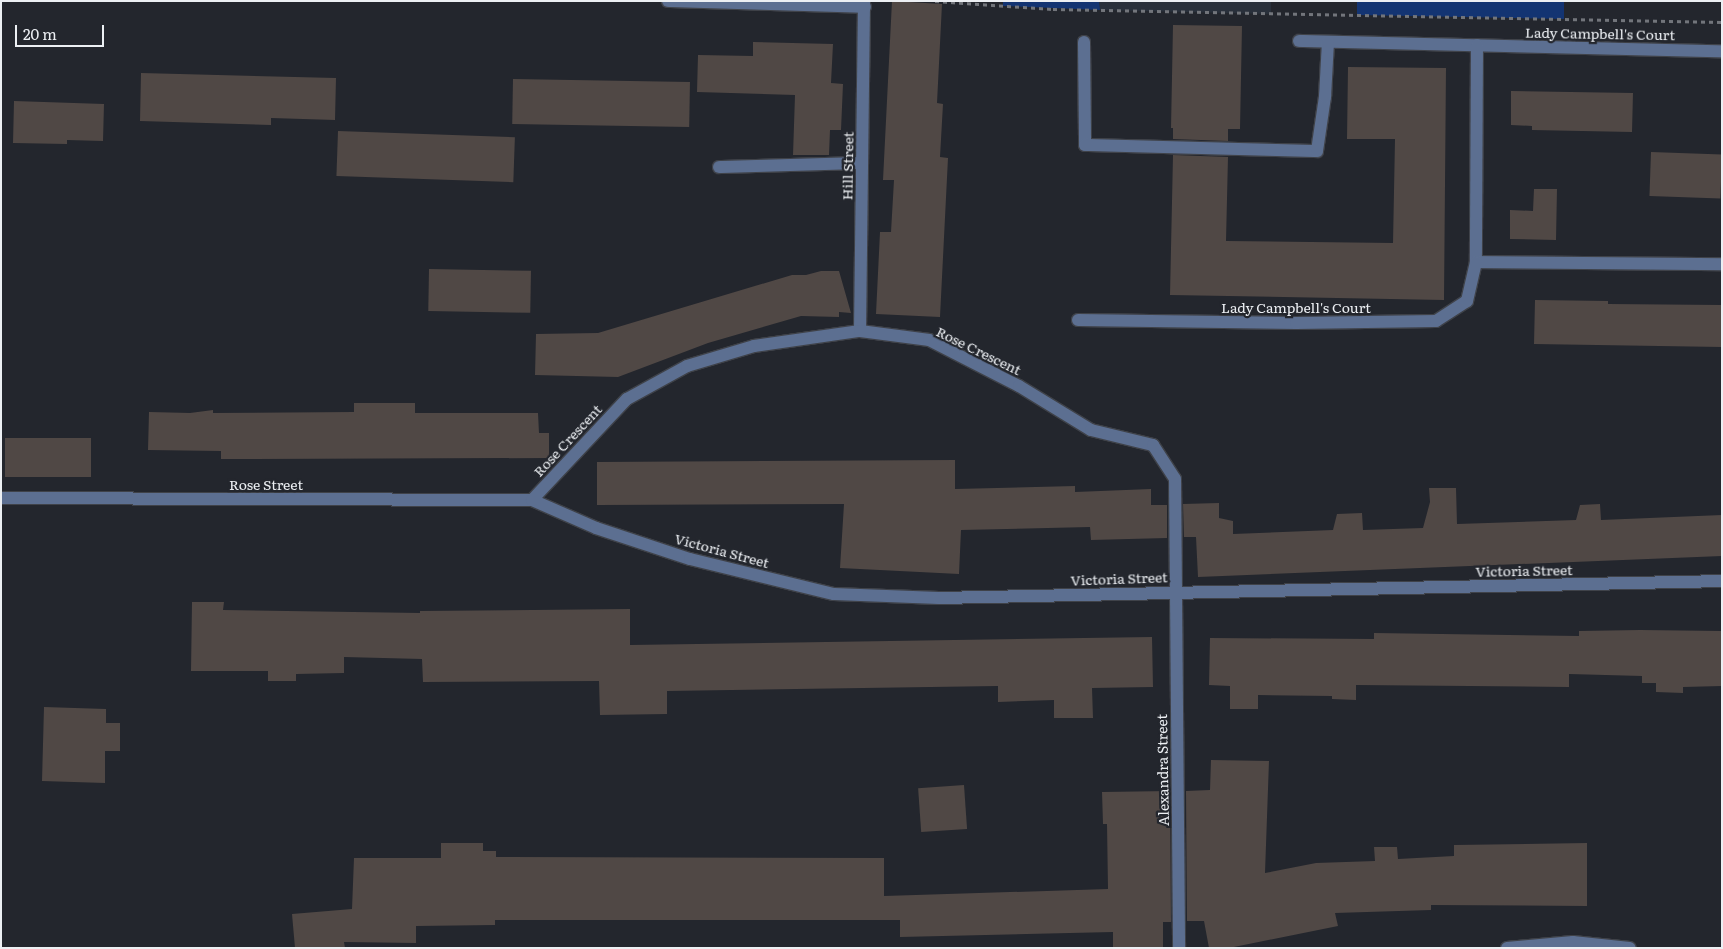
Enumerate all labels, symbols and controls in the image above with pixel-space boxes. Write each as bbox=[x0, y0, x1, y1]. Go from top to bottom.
scale bar bbox=[18, 15, 106, 47]
text: 20 m bbox=[23, 22, 57, 45]
street label: Lady Campbell's Court bbox=[1525, 23, 1675, 43]
street label: Hill Street bbox=[838, 132, 856, 200]
street label: Lady Campbell's Court bbox=[1221, 299, 1371, 315]
street label: Rose Crescent bbox=[934, 322, 1024, 378]
street label: Rose Crescent bbox=[529, 401, 605, 479]
street label: Rose Street bbox=[229, 476, 303, 492]
street label: Victoria Street bbox=[673, 529, 771, 571]
street label: Victoria Street bbox=[1475, 561, 1573, 579]
street label: Victoria Street bbox=[1070, 568, 1168, 588]
street label: Alexandra Street bbox=[1153, 714, 1171, 826]

